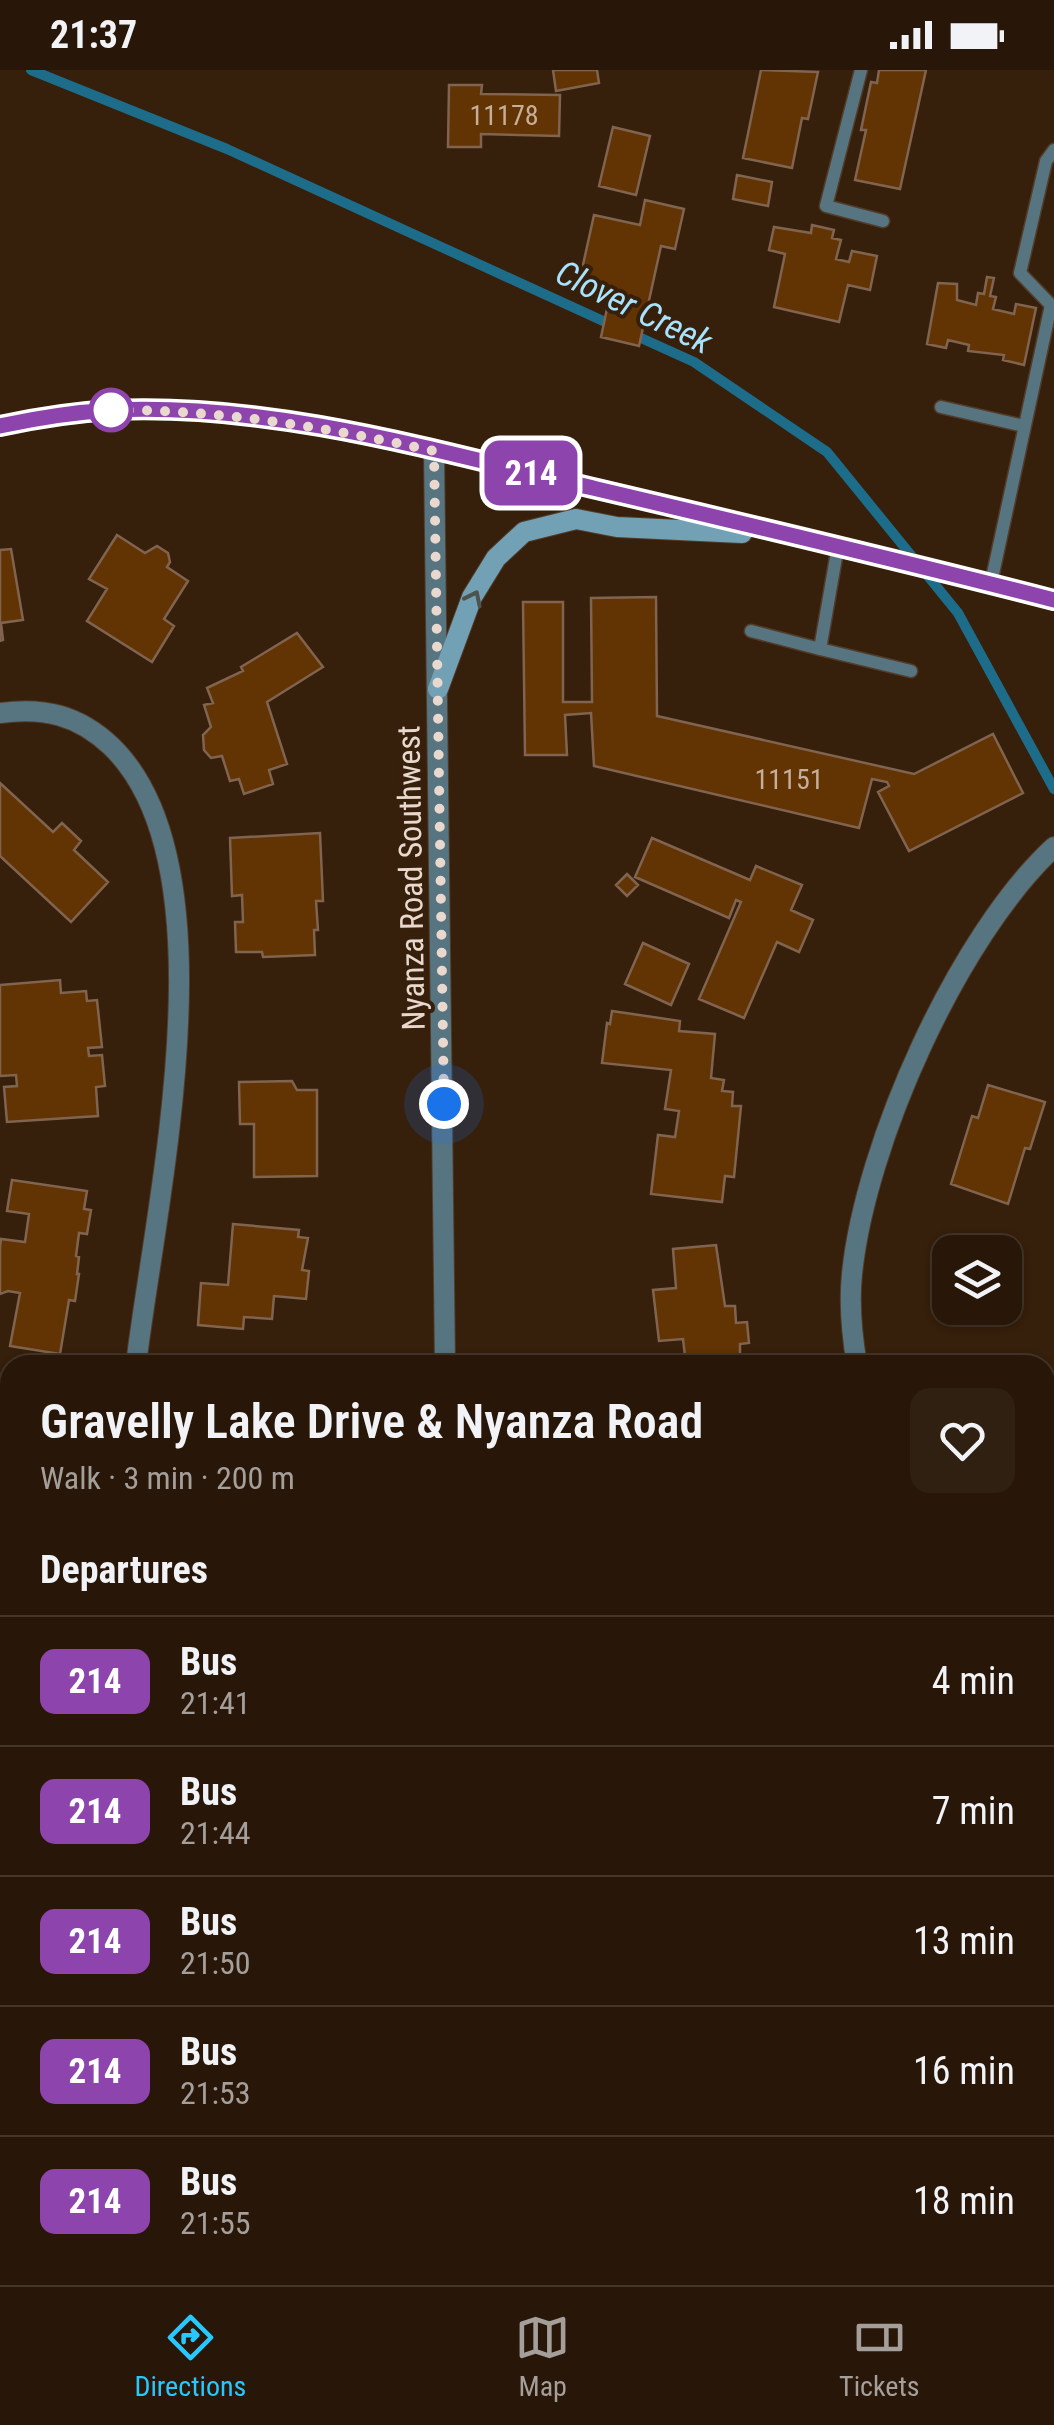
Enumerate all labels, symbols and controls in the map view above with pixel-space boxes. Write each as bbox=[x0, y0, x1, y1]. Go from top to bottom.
text: 21:37 bbox=[50, 13, 137, 57]
house number: 11178 bbox=[469, 99, 539, 132]
water label: Clover Creek bbox=[549, 252, 719, 363]
unlabelled marker bbox=[90, 389, 132, 431]
line badge: 214 bbox=[474, 440, 588, 506]
text: 214 bbox=[504, 453, 558, 494]
one-way arrow bbox=[461, 590, 481, 608]
street label: Nyanza Road Southwest bbox=[389, 725, 433, 1031]
house number: 11151 bbox=[754, 763, 824, 796]
your location bbox=[419, 1079, 469, 1129]
map controls bbox=[932, 1235, 1022, 1325]
button: layers bbox=[932, 1235, 1022, 1325]
button: heart bbox=[910, 1388, 1015, 1493]
text: Gravelly Lake Drive & Nyanza Road bbox=[40, 1393, 703, 1450]
text: Walk · 3 min · 200 m bbox=[40, 1459, 295, 1497]
text: Departures bbox=[40, 1548, 208, 1592]
text: Bus bbox=[180, 1640, 237, 1684]
text: 4 min bbox=[932, 1659, 1015, 1703]
text: 214 bbox=[68, 1661, 122, 1702]
text: 21:41 bbox=[180, 1684, 251, 1722]
text: Bus bbox=[180, 1770, 237, 1814]
text: 7 min bbox=[932, 1789, 1015, 1833]
text: 214 bbox=[68, 1791, 122, 1832]
text: 21:44 bbox=[180, 1814, 251, 1852]
text: Bus bbox=[180, 1900, 237, 1944]
text: 13 min bbox=[913, 1919, 1015, 1963]
text: 214 bbox=[68, 1921, 122, 1962]
text: 21:50 bbox=[180, 1944, 251, 1982]
text: Bus bbox=[180, 2030, 237, 2074]
text: 16 min bbox=[913, 2049, 1015, 2093]
text: 214 bbox=[68, 2051, 122, 2092]
text: 21:53 bbox=[180, 2074, 251, 2112]
text: Bus bbox=[180, 2160, 237, 2204]
text: 18 min bbox=[913, 2179, 1015, 2223]
text: 214 bbox=[68, 2181, 122, 2222]
text: 21:55 bbox=[180, 2204, 251, 2242]
tab: Directions bbox=[134, 2310, 246, 2403]
tab: Map bbox=[515, 2310, 570, 2403]
tab: Tickets bbox=[839, 2310, 920, 2403]

